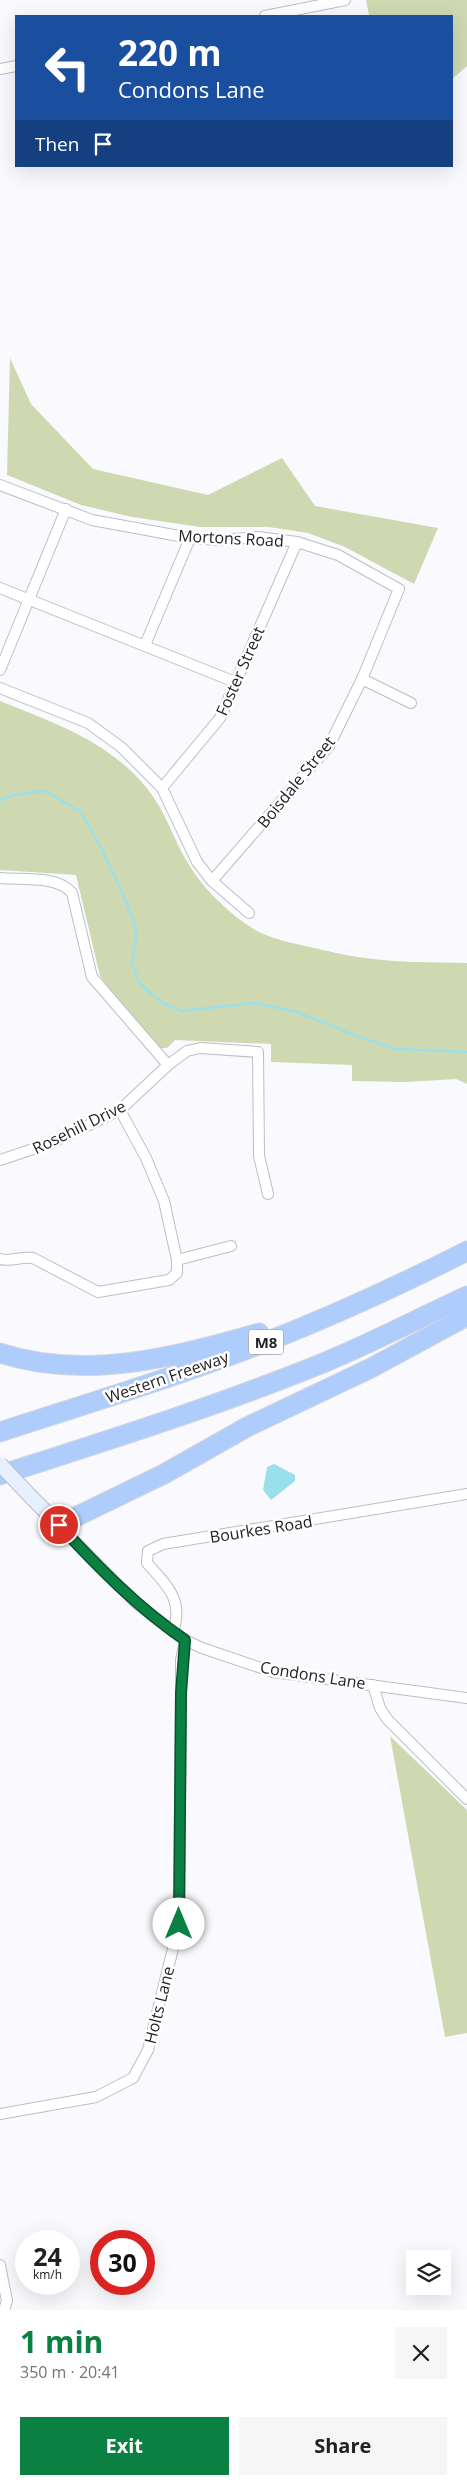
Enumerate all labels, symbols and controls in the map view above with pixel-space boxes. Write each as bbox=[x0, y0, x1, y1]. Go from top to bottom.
text: 220 m bbox=[118, 29, 222, 76]
icon: left bbox=[35, 35, 100, 100]
text: Condons Lane bbox=[118, 74, 265, 104]
icon: arrive bbox=[89, 130, 117, 158]
text: Then bbox=[35, 131, 79, 157]
street label: Mortons Road bbox=[178, 524, 284, 552]
street label: Foster Street bbox=[211, 623, 270, 719]
street label: Boisdale Street bbox=[252, 731, 340, 833]
street label: Rosehill Drive bbox=[29, 1095, 129, 1159]
road number: M8 bbox=[248, 1330, 284, 1354]
street label: Western Freeway bbox=[103, 1345, 232, 1408]
pin bbox=[38, 1504, 80, 1546]
street label: Bourkes Road bbox=[208, 1510, 314, 1548]
icon: arrive bbox=[45, 1511, 73, 1539]
street label: Condons Lane bbox=[259, 1656, 367, 1694]
position arrow bbox=[152, 1897, 204, 1949]
street label: Holts Lane bbox=[139, 1964, 179, 2046]
speed limit sign: 30 bbox=[90, 2230, 155, 2295]
text: 24 bbox=[33, 2239, 62, 2273]
map controls bbox=[406, 2250, 451, 2295]
button: layers bbox=[406, 2250, 451, 2295]
text: km/h bbox=[33, 2266, 62, 2283]
text: 1 min bbox=[20, 2321, 103, 2362]
button: close bbox=[395, 2327, 447, 2379]
text: 350 m · 20:41 bbox=[20, 2361, 120, 2383]
button: Exit bbox=[20, 2417, 229, 2475]
button: Share bbox=[239, 2417, 447, 2475]

